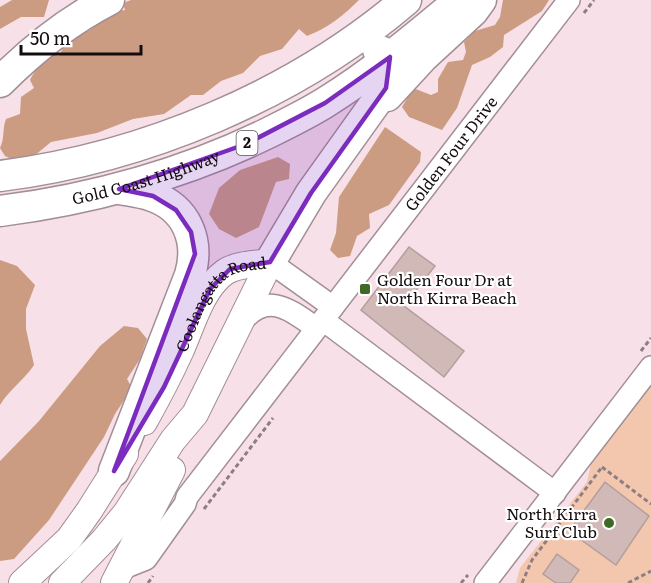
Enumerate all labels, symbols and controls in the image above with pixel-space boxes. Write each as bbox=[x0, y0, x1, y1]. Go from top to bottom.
scale bar bbox=[21, 18, 141, 56]
text: 50 m bbox=[30, 24, 71, 51]
street label: Golden Four Drive bbox=[398, 90, 502, 215]
road number: 2 bbox=[236, 131, 258, 155]
street label: Gold Coast Highway bbox=[70, 143, 224, 210]
street label: Coolangatta Road bbox=[168, 250, 268, 355]
place label: Golden Four Dr at North Kirra Beach bbox=[377, 267, 517, 309]
marker: Golden Four Dr at North Kirra Beach bbox=[358, 282, 372, 296]
place label: North Kirra Surf Club bbox=[506, 501, 597, 543]
marker: North Kirra Surf Club bbox=[602, 516, 616, 530]

